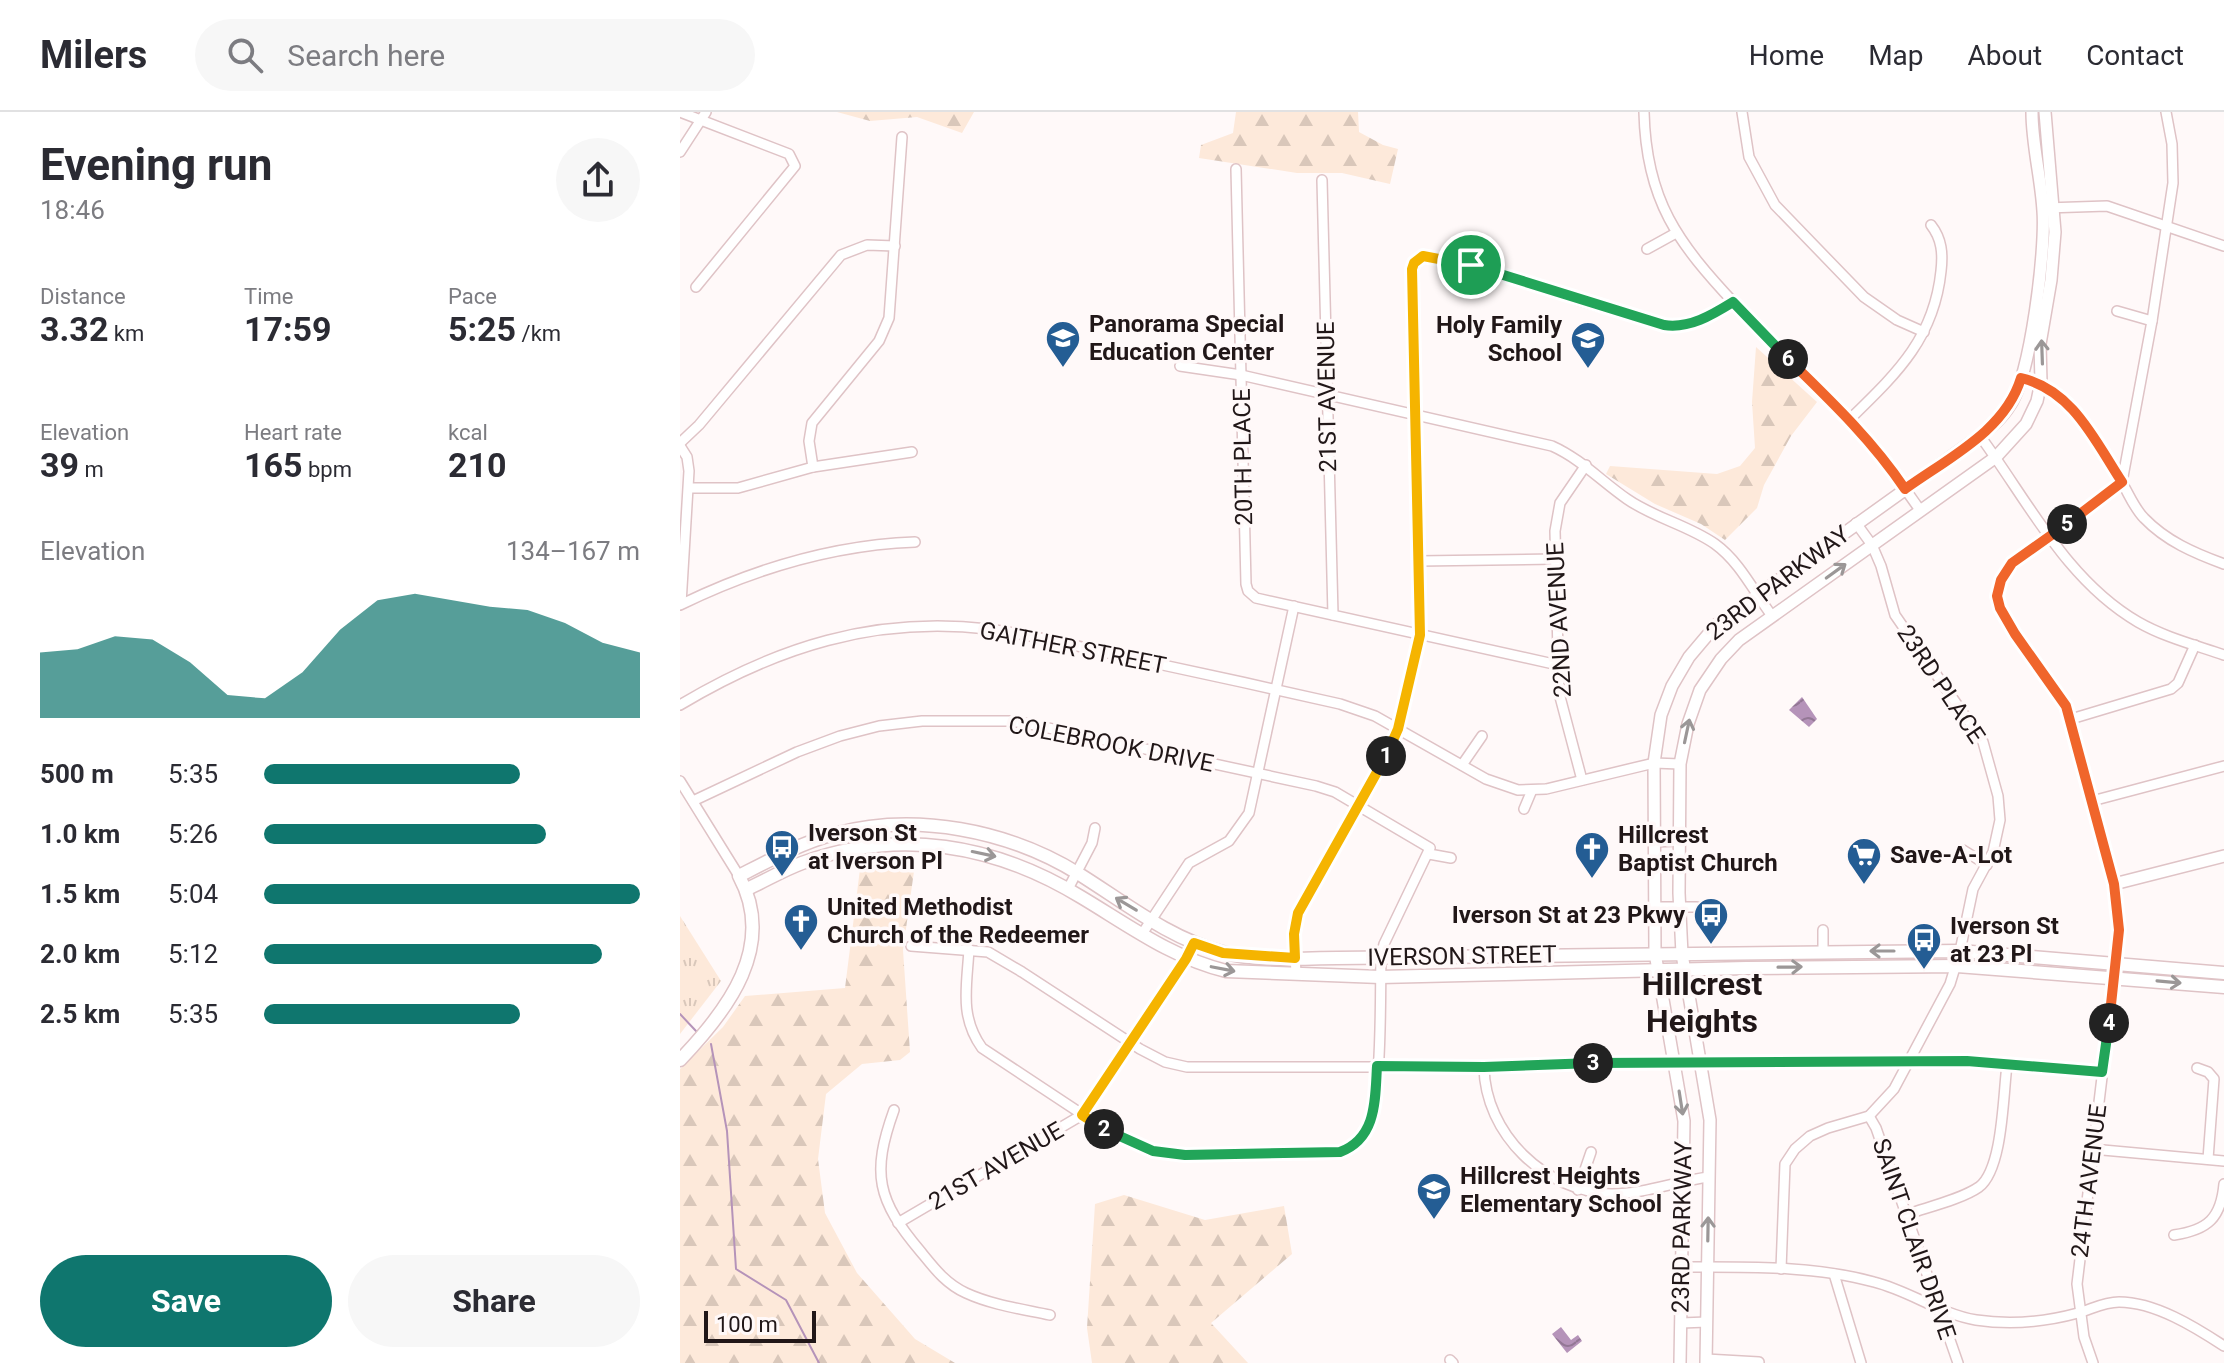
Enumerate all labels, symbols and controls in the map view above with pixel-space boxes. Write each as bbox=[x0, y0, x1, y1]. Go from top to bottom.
search box bbox=[195, 19, 755, 91]
text: Milers bbox=[40, 33, 147, 77]
icon: search bbox=[223, 33, 267, 77]
text: Search here bbox=[287, 38, 445, 73]
text: Home bbox=[1749, 39, 1824, 72]
text: Map bbox=[1868, 39, 1924, 72]
text: About bbox=[1968, 39, 2042, 72]
text: Contact bbox=[2086, 39, 2184, 72]
button: share bbox=[556, 138, 640, 222]
text: Evening run bbox=[40, 139, 272, 191]
text: 18:46 bbox=[40, 195, 105, 225]
pin bbox=[1437, 231, 1505, 299]
icon: arrive bbox=[1449, 243, 1493, 287]
text: Distance bbox=[40, 284, 126, 309]
text: Time bbox=[244, 284, 293, 309]
text: Pace bbox=[448, 284, 497, 309]
text: 3.32 bbox=[40, 309, 108, 349]
text: 17:59 bbox=[244, 309, 332, 349]
text: 5:25 bbox=[448, 309, 516, 349]
place label: Panorama Special Education Center bbox=[1089, 310, 1284, 366]
place label: Holy Family School bbox=[1436, 311, 1563, 367]
school or university icon: Panorama Special Education Center bbox=[1044, 319, 1082, 369]
school or university icon: Holy Family School bbox=[1569, 320, 1607, 370]
text: km bbox=[108, 321, 144, 346]
text: /km bbox=[516, 321, 561, 346]
street label: 21ST AVENUE bbox=[1312, 321, 1342, 473]
pin: 6 bbox=[1768, 339, 1808, 379]
one-way arrow bbox=[2034, 339, 2049, 366]
text: 6 bbox=[1782, 346, 1794, 371]
street label: 20TH PLACE bbox=[1228, 388, 1258, 526]
text: Elevation bbox=[40, 420, 129, 445]
text: Heart rate bbox=[244, 420, 342, 445]
text: kcal bbox=[448, 420, 488, 445]
text: 39 bbox=[40, 445, 79, 485]
text: 165 bbox=[244, 445, 303, 485]
text: 210 bbox=[448, 445, 507, 485]
text: m bbox=[79, 457, 104, 482]
text: bpm bbox=[303, 457, 352, 482]
pin: 5 bbox=[2047, 504, 2087, 544]
text: 5 bbox=[2061, 511, 2073, 536]
street label: 23RD PARKWAY bbox=[1701, 520, 1856, 646]
text: Elevation bbox=[40, 536, 145, 566]
text: 134–167 m bbox=[506, 536, 640, 566]
street label: 22ND AVENUE bbox=[1541, 542, 1577, 698]
one-way arrow bbox=[1824, 563, 1846, 579]
street label: GAITHER STREET bbox=[977, 616, 1169, 680]
street label: 23RD PLACE bbox=[1891, 620, 1991, 748]
street label: COLEBROOK DRIVE bbox=[1006, 710, 1216, 778]
one-way arrow bbox=[1680, 719, 1695, 745]
pin: 1 bbox=[1366, 736, 1406, 776]
text: 1 bbox=[1380, 743, 1392, 768]
text: 500 m bbox=[40, 759, 114, 789]
text: 5:35 bbox=[168, 759, 218, 789]
text: 1.0 km bbox=[40, 819, 120, 849]
text: 5:26 bbox=[168, 819, 218, 849]
place label: Iverson St at Iverson Pl bbox=[808, 819, 943, 875]
place label: Hillcrest Baptist Church bbox=[1618, 821, 1778, 877]
bus stop icon: Iverson St at Iverson Pl bbox=[763, 828, 801, 878]
church icon: Hillcrest Baptist Church bbox=[1573, 830, 1611, 880]
supermarket icon: Save-A-Lot bbox=[1845, 836, 1883, 886]
place label: Save-A-Lot bbox=[1890, 841, 2012, 869]
one-way arrow bbox=[971, 847, 996, 862]
text: 1.5 km bbox=[40, 879, 120, 909]
text: 5:04 bbox=[168, 879, 218, 909]
place label: United Methodist Church of the Redeemer bbox=[827, 893, 1089, 949]
one-way arrow bbox=[1115, 896, 1138, 912]
bus stop icon: Iverson St at 23 Pkwy bbox=[1692, 896, 1730, 946]
place label: Iverson St at 23 Pkwy bbox=[1452, 901, 1686, 929]
church icon: United Methodist Church of the Redeemer bbox=[782, 902, 820, 952]
place label: Iverson St at 23 Pl bbox=[1950, 912, 2059, 968]
bus stop icon: Iverson St at 23 Pl bbox=[1905, 921, 1943, 971]
text: 2.0 km bbox=[40, 939, 120, 969]
text: 5:12 bbox=[168, 939, 218, 969]
street label: IVERSON STREET bbox=[1367, 940, 1557, 972]
one-way arrow bbox=[1869, 943, 1896, 959]
one-way arrow bbox=[1776, 959, 1803, 975]
one-way arrow bbox=[1210, 963, 1236, 978]
district label: Hillcrest Heights bbox=[1642, 965, 1762, 1040]
one-way arrow bbox=[2155, 975, 2182, 990]
text: 2.5 km bbox=[40, 999, 120, 1029]
text: 5:35 bbox=[168, 999, 218, 1029]
pin: 4 bbox=[2089, 1003, 2129, 1043]
text: 4 bbox=[2103, 1010, 2115, 1035]
pin: 3 bbox=[1573, 1043, 1613, 1083]
text: 3 bbox=[1587, 1050, 1599, 1075]
one-way arrow bbox=[1674, 1090, 1689, 1115]
street label: 24TH AVENUE bbox=[2066, 1103, 2112, 1259]
pin: 2 bbox=[1084, 1109, 1124, 1149]
street label: 21ST AVENUE bbox=[924, 1116, 1068, 1216]
text: 2 bbox=[1098, 1116, 1110, 1141]
street label: SAINT CLAIR DRIVE bbox=[1866, 1135, 1962, 1343]
street label: 23RD PARKWAY bbox=[1666, 1140, 1698, 1313]
place label: Hillcrest Heights Elementary School bbox=[1460, 1162, 1662, 1218]
school or university icon: Hillcrest Heights Elementary School bbox=[1415, 1171, 1453, 1221]
one-way arrow bbox=[1701, 1216, 1716, 1243]
button: Save bbox=[40, 1255, 332, 1347]
button: Share bbox=[348, 1255, 640, 1347]
scale bar bbox=[704, 1307, 816, 1343]
text: 100 m bbox=[716, 1312, 778, 1337]

